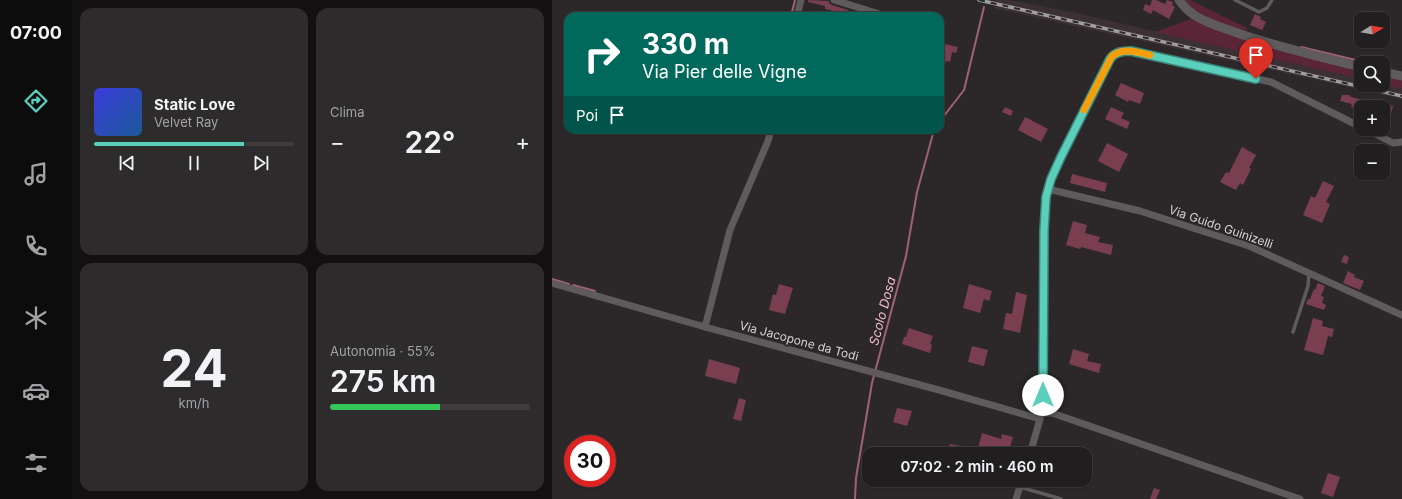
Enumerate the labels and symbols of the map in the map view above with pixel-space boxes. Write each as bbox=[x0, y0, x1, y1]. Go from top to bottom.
north arrow bbox=[1354, 12, 1390, 48]
pin bbox=[1239, 38, 1273, 79]
street label: Via Guido Guinizelli bbox=[1167, 202, 1275, 251]
water label: Scolo Dosa bbox=[865, 275, 899, 347]
street label: Via Jacopone da Todi bbox=[738, 317, 860, 364]
position arrow bbox=[1022, 374, 1064, 416]
speed limit sign: 30 bbox=[564, 435, 616, 487]

